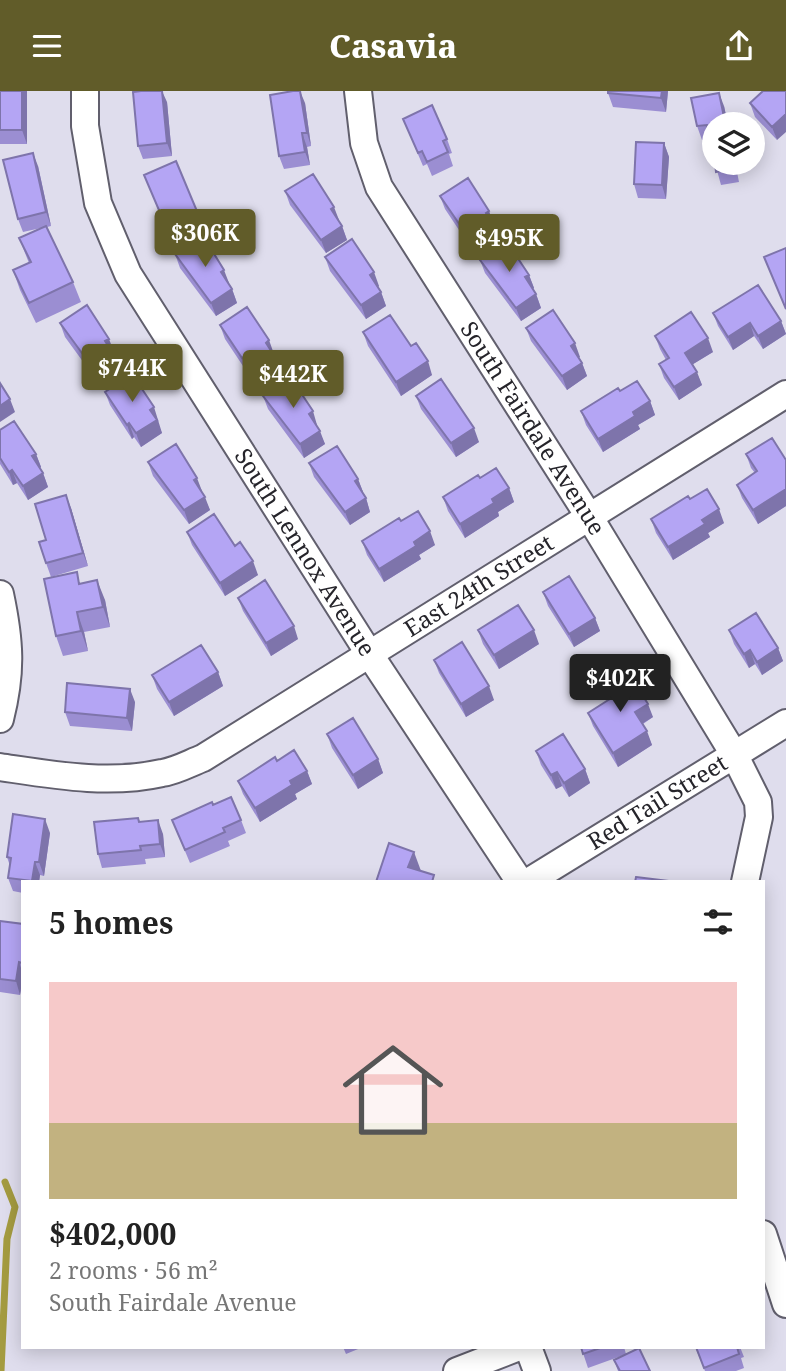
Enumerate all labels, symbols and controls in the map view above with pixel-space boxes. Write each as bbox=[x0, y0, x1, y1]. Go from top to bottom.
text: Casavia bbox=[329, 24, 457, 67]
icon: menu bbox=[28, 27, 66, 65]
icon: share bbox=[720, 27, 758, 65]
map controls bbox=[702, 112, 765, 175]
button: layers bbox=[702, 112, 765, 175]
pin: $306K bbox=[156, 209, 254, 269]
pin: $495K bbox=[460, 215, 558, 274]
text: $306K bbox=[171, 216, 239, 248]
text: $495K bbox=[475, 221, 543, 253]
street label: South Fairdale Avenue bbox=[454, 315, 614, 541]
pin: $744K bbox=[83, 345, 181, 404]
text: $744K bbox=[98, 351, 166, 383]
pin: $442K bbox=[244, 351, 342, 410]
text: $442K bbox=[259, 357, 327, 389]
street label: South Lennox Avenue bbox=[228, 442, 384, 662]
street label: East 24th Street bbox=[398, 526, 559, 644]
pin: $402K bbox=[571, 655, 669, 714]
text: $402K bbox=[586, 661, 654, 693]
street label: Red Tail Street bbox=[581, 746, 733, 857]
text: 5 homes bbox=[49, 902, 173, 943]
icon: filters bbox=[699, 903, 737, 941]
icon: home bbox=[330, 1027, 456, 1153]
text: $402,000 bbox=[49, 1213, 176, 1254]
text: 2 rooms · 56 m² bbox=[49, 1254, 218, 1286]
text: South Fairdale Avenue bbox=[49, 1286, 297, 1318]

